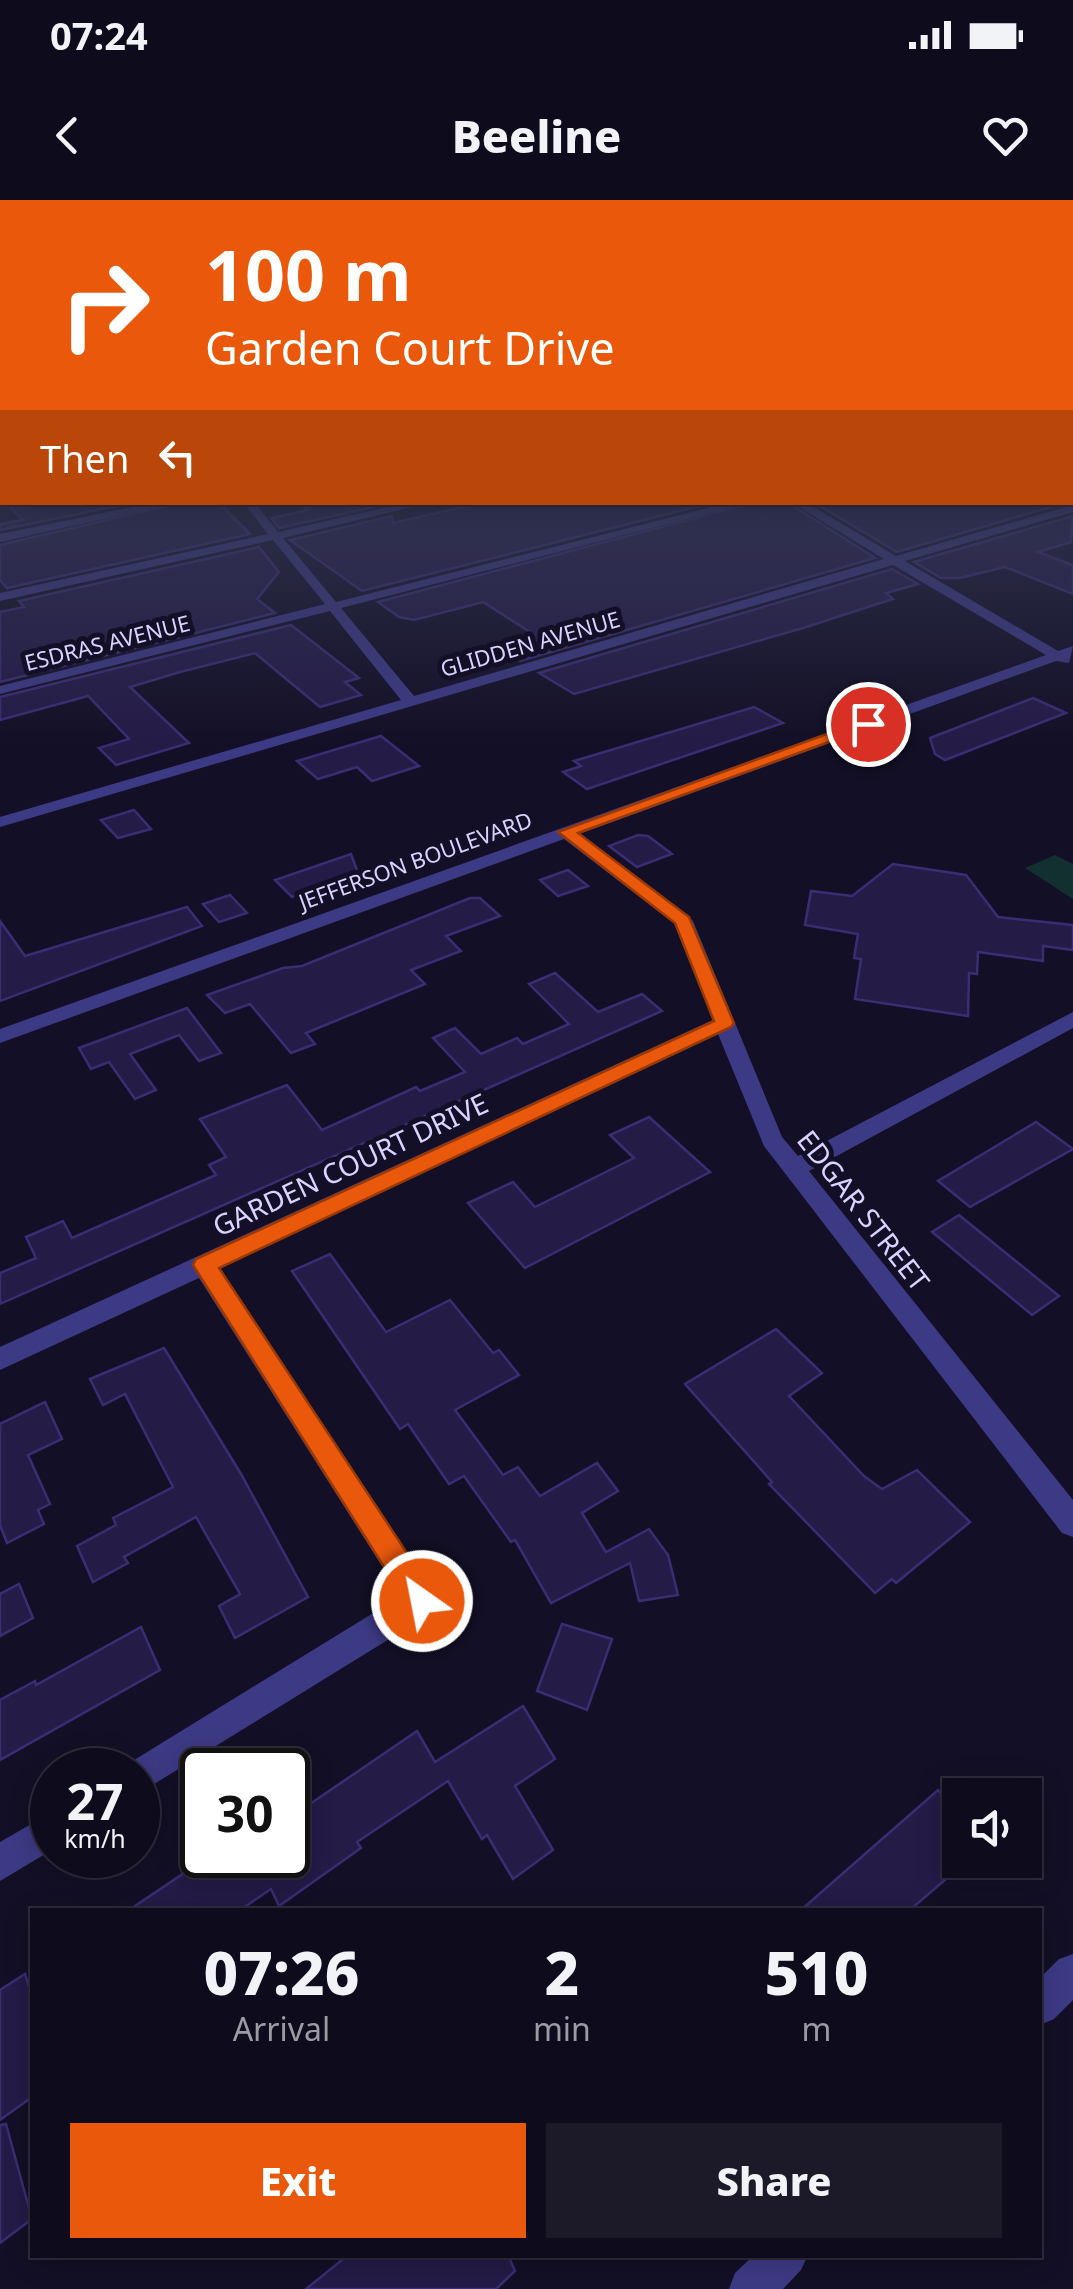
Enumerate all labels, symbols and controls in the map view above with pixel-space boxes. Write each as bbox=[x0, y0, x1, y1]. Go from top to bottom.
text: 07:24 bbox=[50, 9, 148, 61]
text: Beeline bbox=[452, 105, 621, 166]
icon: back bbox=[40, 108, 95, 163]
icon: heart bbox=[978, 108, 1033, 163]
text: 100 m bbox=[205, 226, 412, 322]
icon: right bbox=[40, 240, 170, 370]
text: Garden Court Drive bbox=[205, 317, 615, 378]
icon: left bbox=[150, 430, 205, 485]
text: Then bbox=[40, 432, 130, 484]
street label: GLIDDEN AVENUE bbox=[437, 603, 623, 683]
street label: ESDRAS AVENUE bbox=[21, 607, 193, 677]
pin bbox=[826, 682, 911, 767]
icon: arrive bbox=[841, 697, 896, 752]
street label: JEFFERSON BOULEVARD bbox=[292, 804, 536, 917]
street label: GARDEN COURT DRIVE bbox=[206, 1083, 494, 1245]
street label: EDGAR STREET bbox=[789, 1122, 939, 1298]
position arrow bbox=[370, 1549, 474, 1653]
speed limit sign: 30 bbox=[180, 1748, 310, 1878]
text: 27 bbox=[66, 1767, 124, 1835]
map controls bbox=[942, 1778, 1042, 1878]
button: sound bbox=[942, 1778, 1042, 1878]
text: km/h bbox=[64, 1821, 126, 1855]
text: 07:26 bbox=[204, 1931, 359, 2013]
text: 2 bbox=[545, 1931, 579, 2013]
text: 510 bbox=[764, 1931, 868, 2013]
text: Arrival bbox=[233, 2007, 330, 2050]
text: min bbox=[533, 2007, 591, 2050]
text: m bbox=[801, 2007, 831, 2050]
button: Exit bbox=[70, 2123, 526, 2238]
button: Share bbox=[546, 2123, 1002, 2238]

